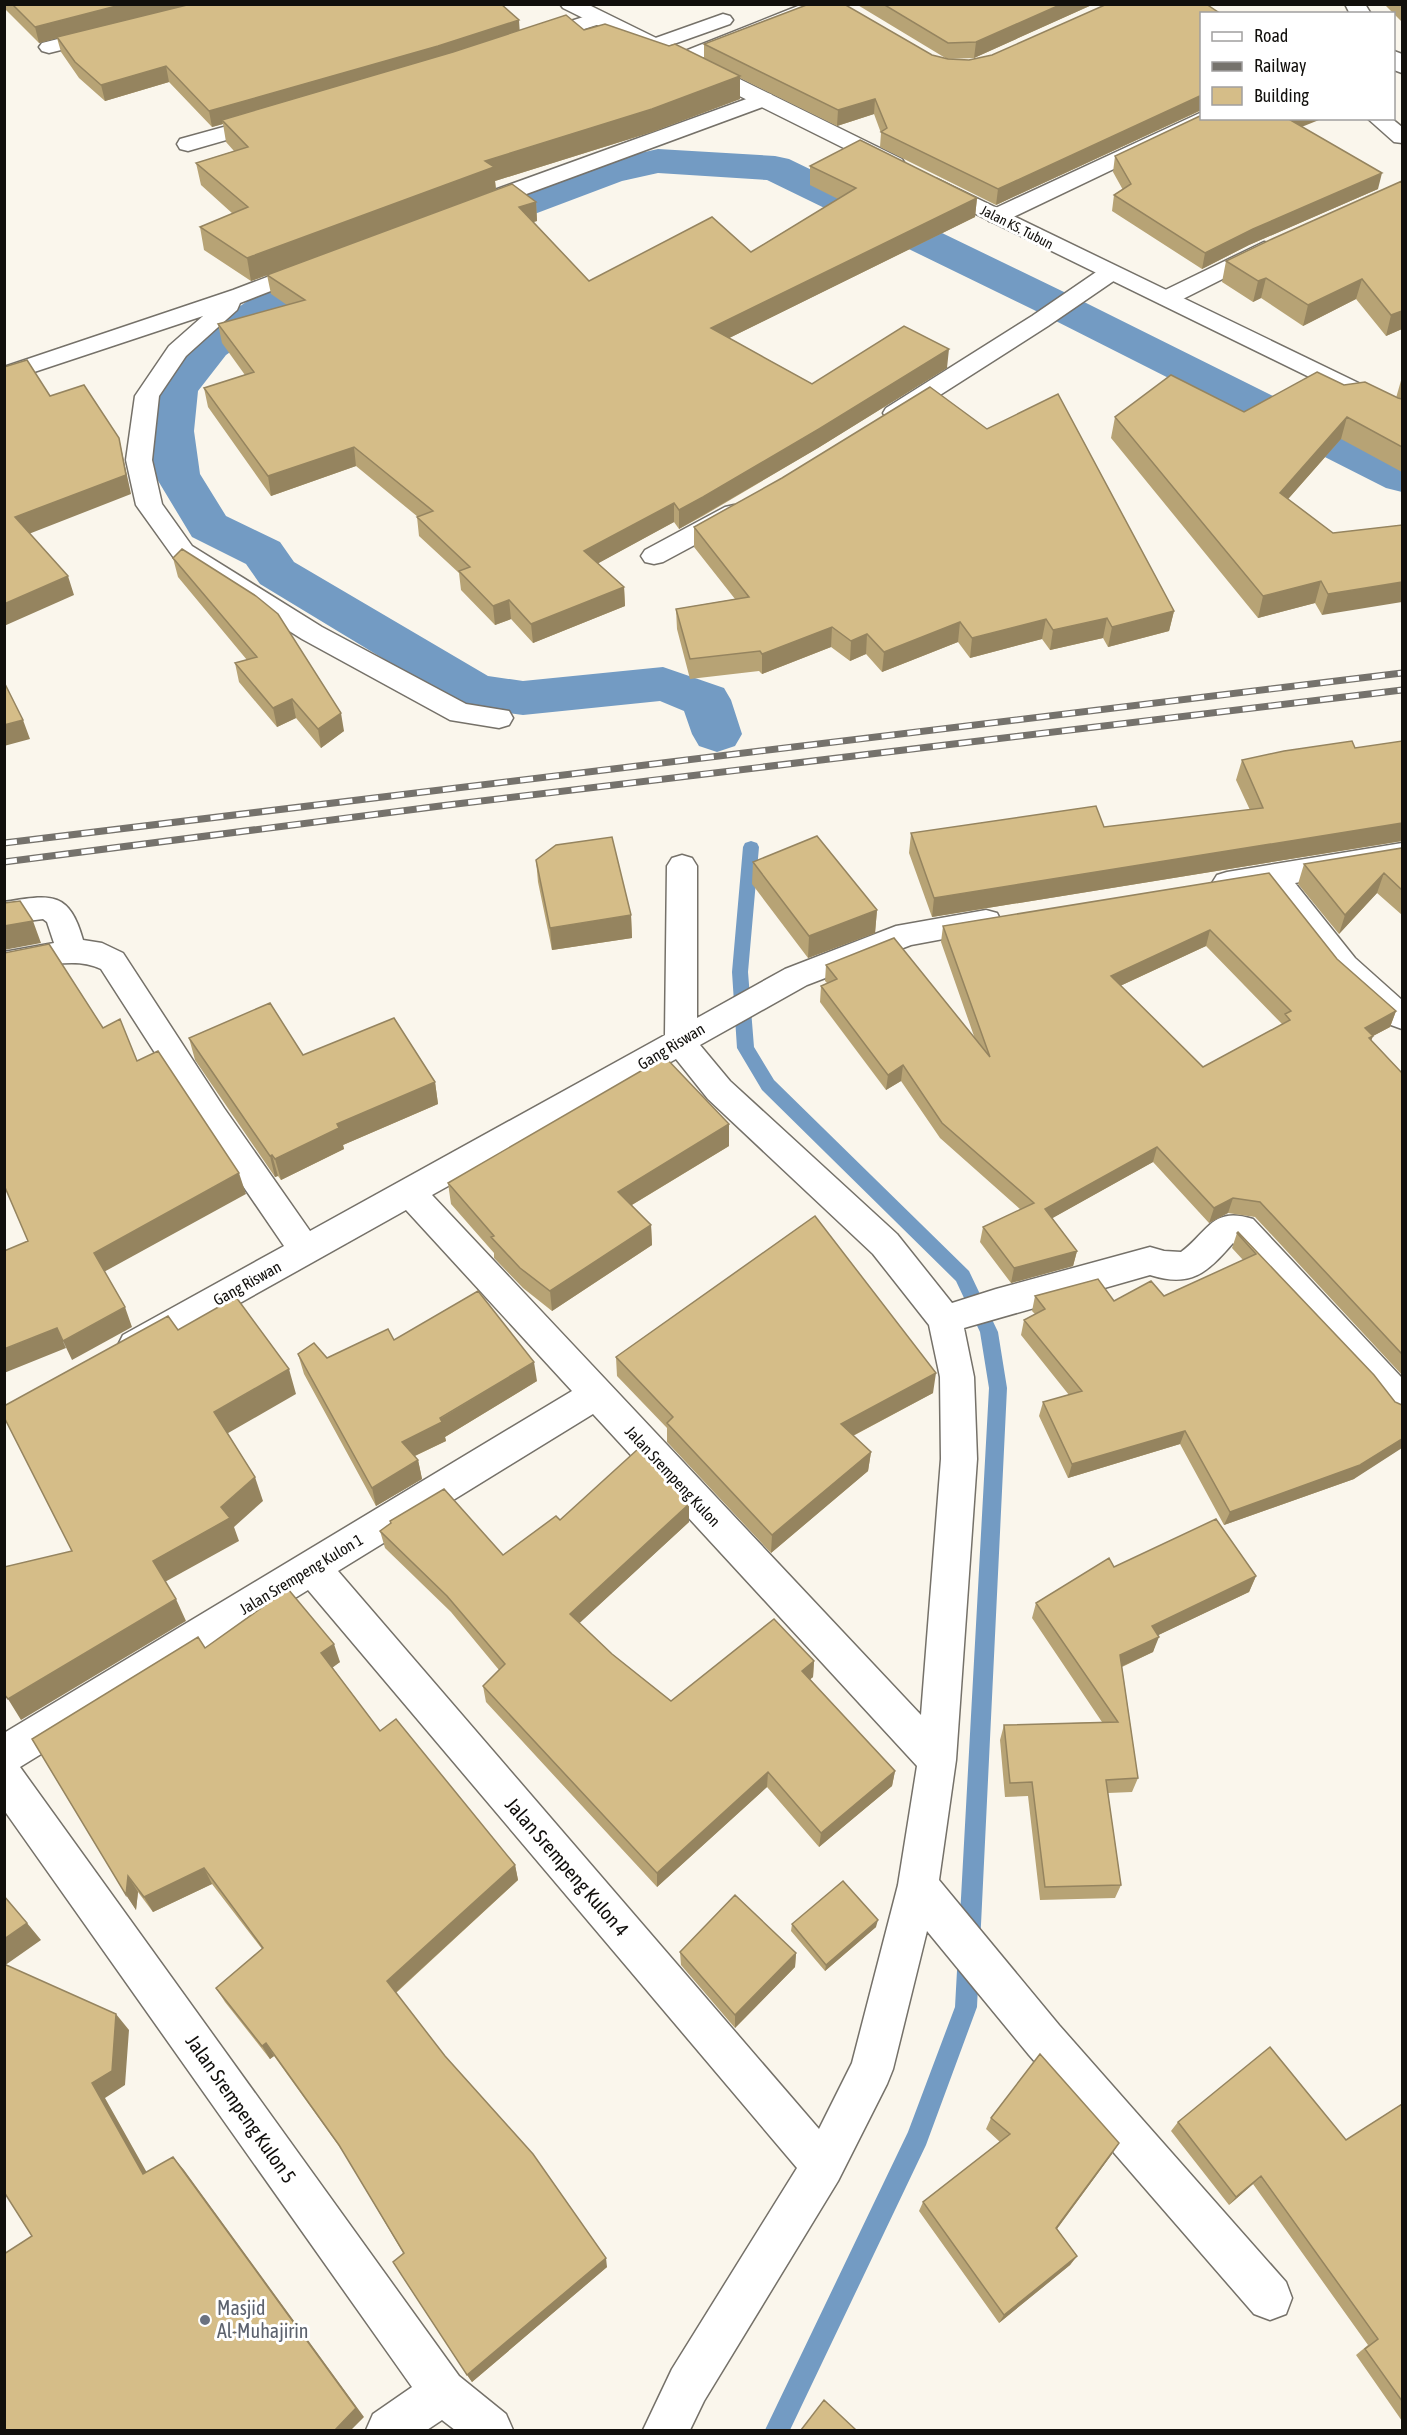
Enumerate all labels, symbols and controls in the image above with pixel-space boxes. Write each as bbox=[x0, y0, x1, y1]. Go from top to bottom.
legend bbox=[1200, 12, 1395, 120]
text: Road bbox=[1254, 25, 1288, 46]
text: Railway bbox=[1254, 55, 1306, 76]
text: Building bbox=[1254, 85, 1309, 106]
street label: Jalan KS. Tubun bbox=[978, 202, 1056, 252]
street label: Gang Riswan bbox=[634, 1019, 708, 1074]
street label: Gang Riswan bbox=[210, 1257, 285, 1310]
street label: Jalan Srempeng Kulon bbox=[621, 1422, 724, 1531]
street label: Jalan Srempeng Kulon 1 bbox=[236, 1530, 366, 1619]
street label: Jalan Srempeng Kulon 4 bbox=[501, 1793, 634, 1941]
street label: Jalan Srempeng Kulon 5 bbox=[182, 2030, 301, 2187]
place label: Masjid Al-Muhajirin bbox=[217, 2296, 309, 2342]
marker: Masjid Al-Muhajirin bbox=[198, 2313, 212, 2327]

